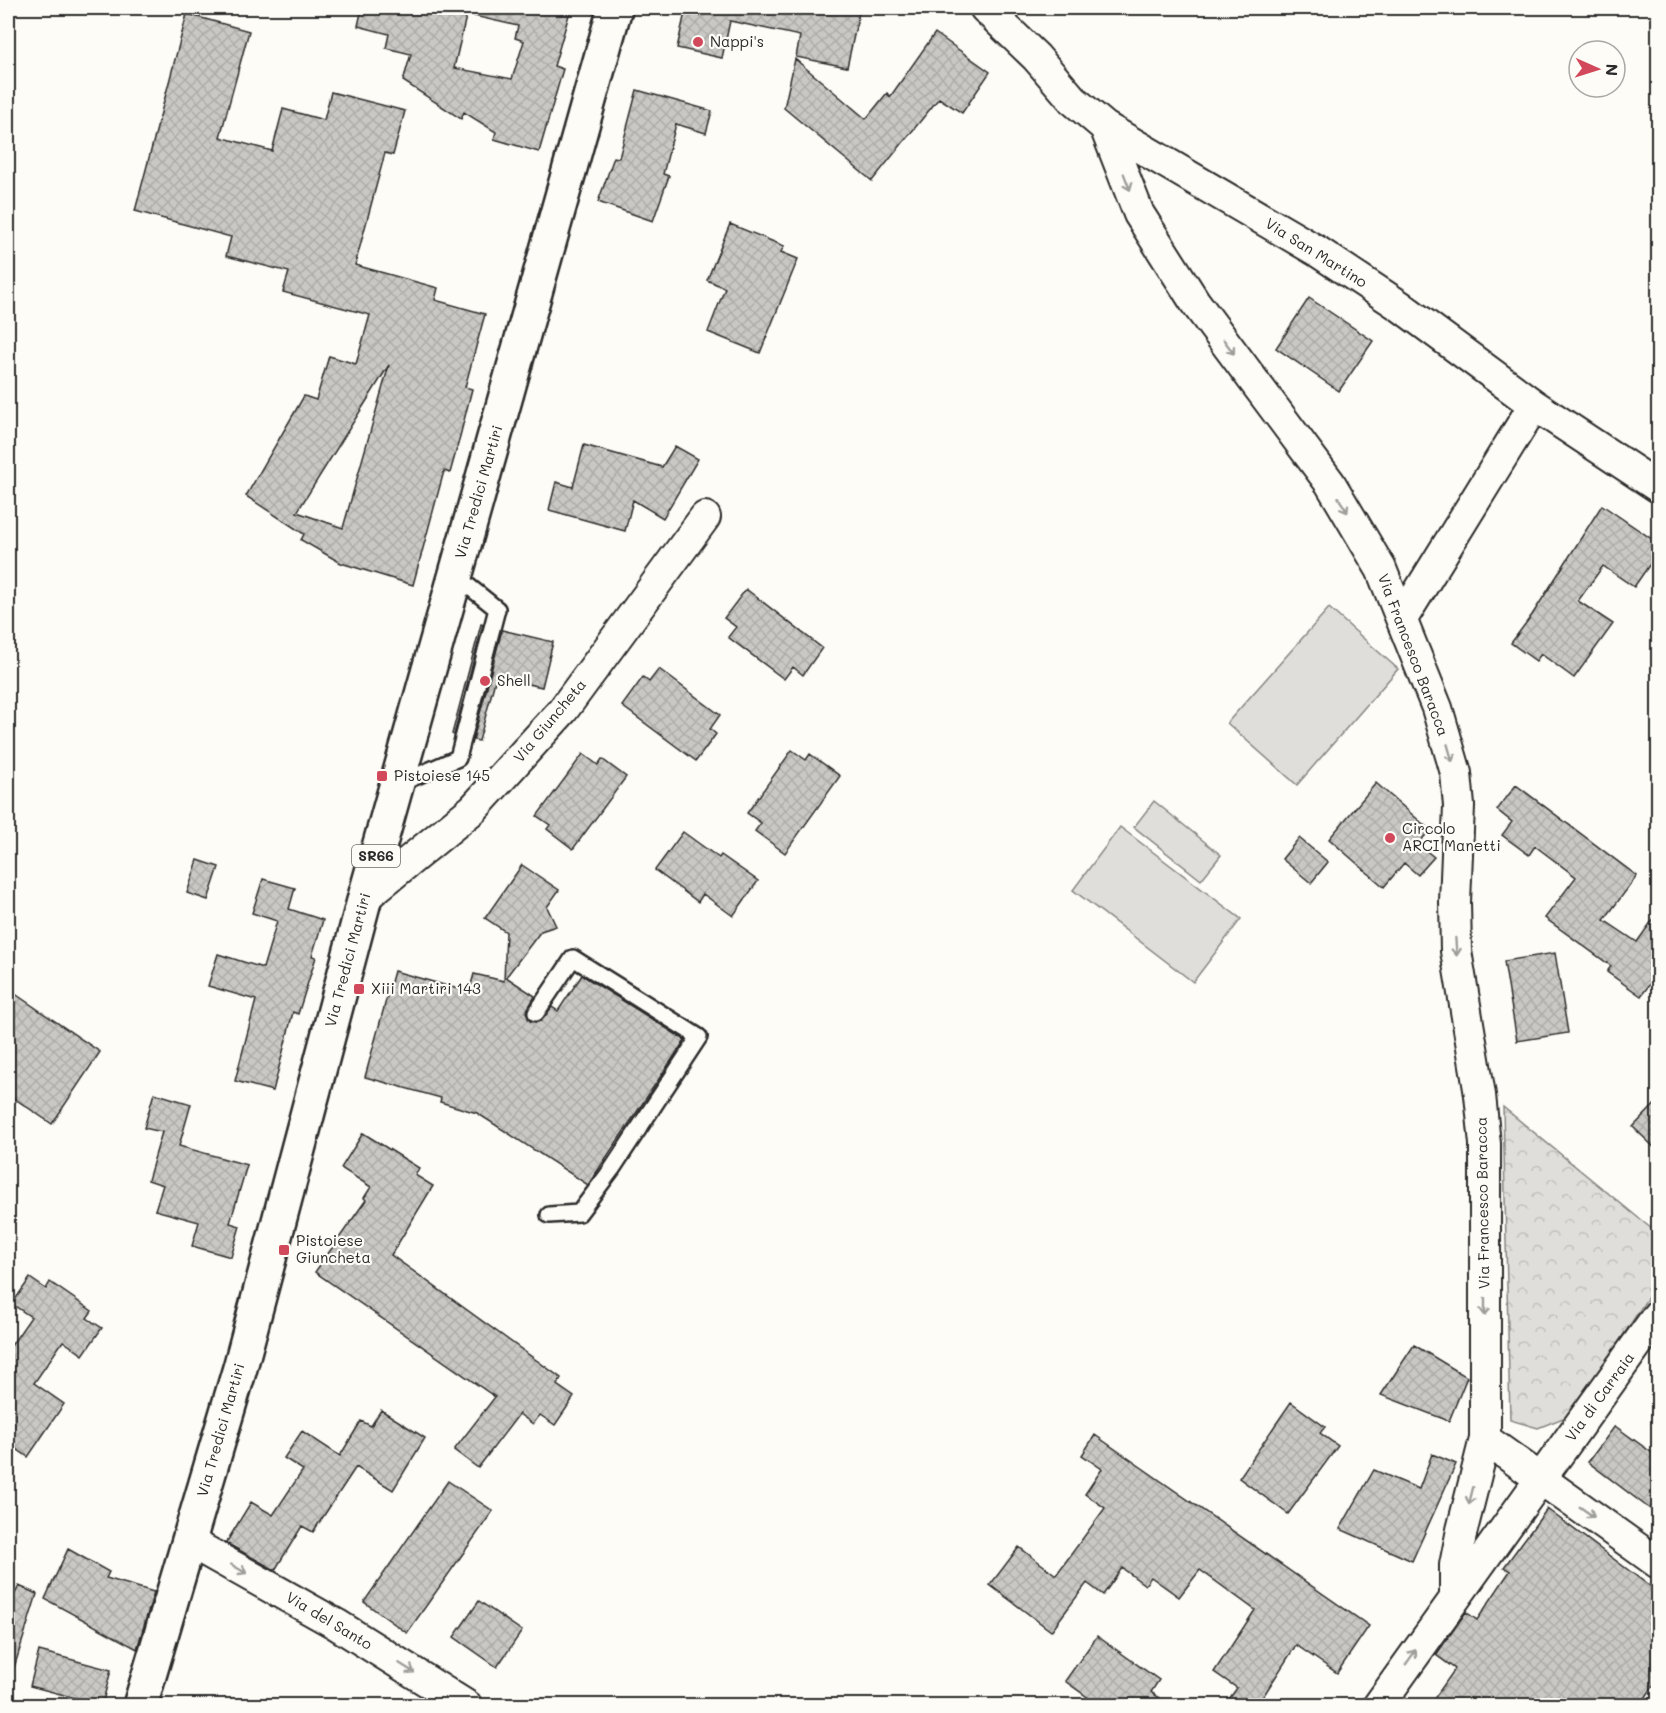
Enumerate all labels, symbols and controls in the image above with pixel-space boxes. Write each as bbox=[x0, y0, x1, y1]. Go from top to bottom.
place label: Nappi's bbox=[710, 31, 764, 51]
marker: Nappi's bbox=[691, 35, 705, 49]
north arrow bbox=[1567, 39, 1627, 99]
text: N bbox=[1602, 63, 1623, 76]
one-way arrow bbox=[1122, 172, 1133, 191]
street label: Via San Martino bbox=[1262, 213, 1371, 292]
one-way arrow bbox=[1222, 339, 1235, 355]
street label: Via Tredici Martiri bbox=[449, 423, 507, 561]
one-way arrow bbox=[1338, 496, 1350, 513]
street label: Via Francesco Baracca bbox=[1374, 571, 1454, 739]
place label: Shell bbox=[497, 670, 531, 690]
marker: Shell bbox=[478, 674, 492, 688]
street label: Via Giuncheta bbox=[508, 674, 590, 766]
one-way arrow bbox=[1445, 743, 1456, 762]
place label: Pistoiese 145 bbox=[394, 765, 490, 785]
marker: Pistoiese 145 bbox=[375, 769, 389, 783]
place label: Circolo ARCI Manetti bbox=[1402, 818, 1501, 855]
marker: Circolo ARCI Manetti bbox=[1383, 831, 1397, 845]
road number: SR66 bbox=[352, 845, 400, 867]
street label: Via Tredici Martiri bbox=[320, 890, 375, 1029]
one-way arrow bbox=[1451, 936, 1462, 956]
place label: Xiii Martiri 143 bbox=[371, 978, 481, 998]
marker: Xiii Martiri 143 bbox=[352, 982, 366, 996]
street label: Via Francesco Baracca bbox=[1470, 1117, 1494, 1289]
place label: Pistoiese Giuncheta bbox=[296, 1230, 371, 1267]
marker: Pistoiese Giuncheta bbox=[277, 1243, 291, 1257]
one-way arrow bbox=[1479, 1297, 1491, 1317]
street label: Via di Carraia bbox=[1560, 1348, 1638, 1445]
street label: Via Tredici Martiri bbox=[191, 1361, 249, 1499]
one-way arrow bbox=[1464, 1486, 1476, 1505]
one-way arrow bbox=[1579, 1506, 1595, 1518]
one-way arrow bbox=[230, 1564, 247, 1576]
street label: Via del Santo bbox=[283, 1587, 376, 1654]
one-way arrow bbox=[1405, 1650, 1417, 1666]
one-way arrow bbox=[398, 1663, 415, 1675]

